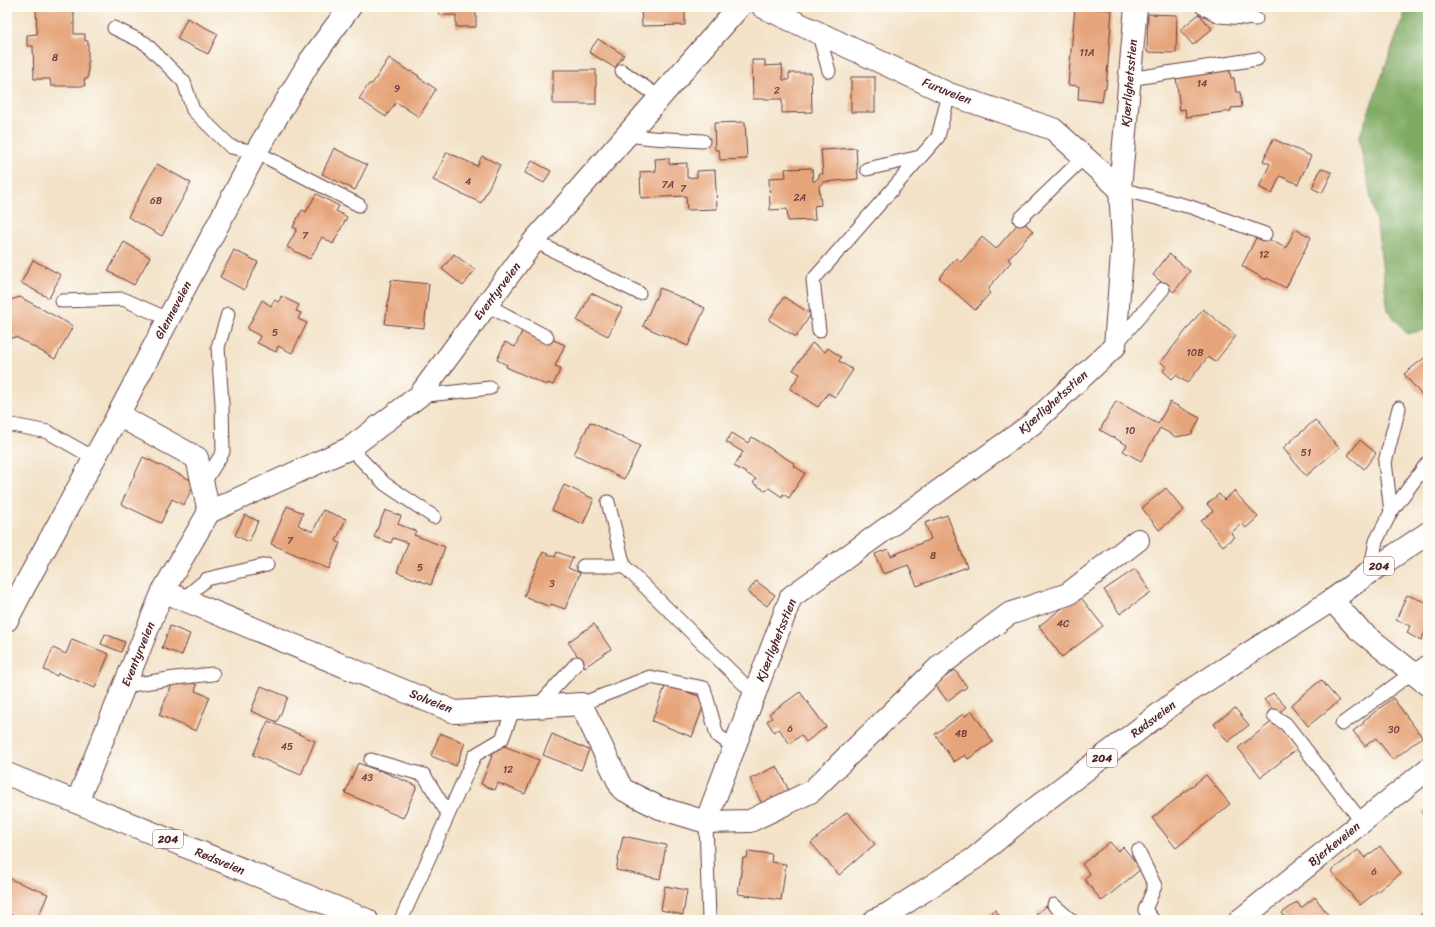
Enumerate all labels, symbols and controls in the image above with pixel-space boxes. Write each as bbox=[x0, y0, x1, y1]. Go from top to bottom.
street label: Kjærlighetsstien bbox=[1114, 38, 1144, 128]
house number: 11A bbox=[1079, 44, 1095, 62]
house number: 8 bbox=[52, 49, 58, 67]
street label: Furuveien bbox=[919, 71, 976, 111]
house number: 14 bbox=[1197, 75, 1207, 93]
house number: 9 bbox=[394, 80, 400, 98]
house number: 2 bbox=[774, 82, 780, 100]
house number: 4 bbox=[465, 173, 471, 191]
house number: 7A bbox=[662, 176, 674, 194]
house number: 7 bbox=[680, 180, 687, 198]
house number: 2A bbox=[794, 189, 806, 207]
house number: 6B bbox=[150, 192, 163, 210]
house number: 7 bbox=[302, 227, 309, 245]
house number: 12 bbox=[1259, 246, 1269, 264]
street label: Eventyrveien bbox=[468, 257, 527, 325]
street label: Glenneveien bbox=[148, 276, 198, 343]
house number: 5 bbox=[272, 324, 278, 342]
house number: 10B bbox=[1187, 344, 1204, 362]
street label: Kjærlighetsstien bbox=[1013, 364, 1093, 440]
house number: 10 bbox=[1125, 422, 1135, 440]
house number: 51 bbox=[1301, 444, 1311, 462]
house number: 7 bbox=[287, 532, 294, 550]
house number: 8 bbox=[930, 547, 936, 565]
road number: 204 bbox=[1364, 557, 1394, 575]
house number: 5 bbox=[417, 559, 423, 577]
house number: 3 bbox=[549, 575, 555, 593]
street label: Kjærlighetsstien bbox=[749, 595, 803, 685]
house number: 4C bbox=[1057, 615, 1070, 633]
street label: Eventyrveien bbox=[115, 618, 161, 690]
street label: Solveien bbox=[406, 682, 456, 720]
street label: Rødsveien bbox=[1125, 694, 1181, 744]
house number: 6 bbox=[787, 720, 793, 738]
house number: 30 bbox=[1388, 721, 1400, 739]
house number: 4B bbox=[955, 725, 968, 743]
house number: 45 bbox=[281, 738, 293, 756]
road number: 204 bbox=[1087, 749, 1117, 767]
house number: 12 bbox=[503, 761, 513, 779]
house number: 43 bbox=[361, 769, 373, 787]
street label: Bjerkeveien bbox=[1303, 815, 1366, 872]
road number: 204 bbox=[153, 830, 183, 848]
street label: Rødsveien bbox=[192, 841, 249, 881]
house number: 6 bbox=[1371, 863, 1377, 881]

